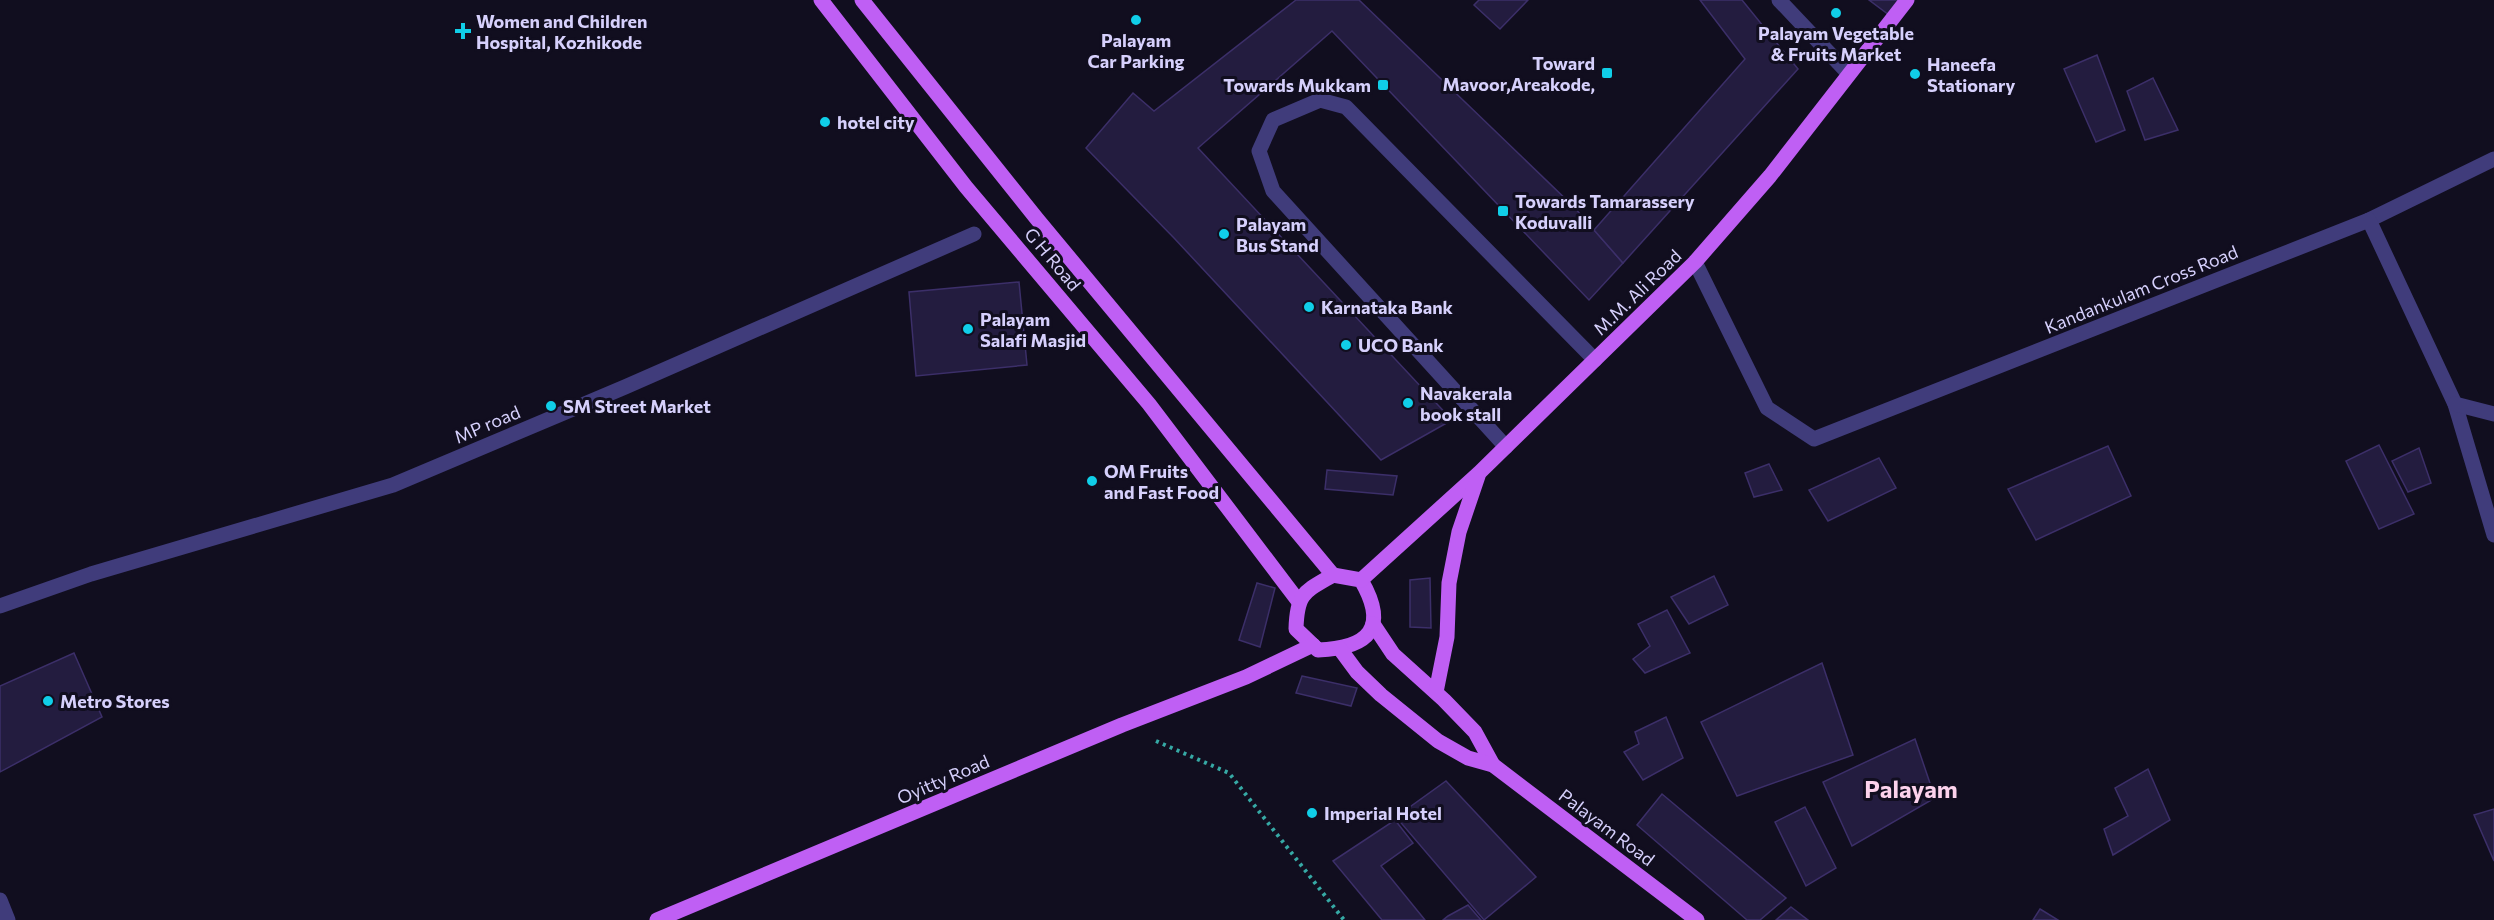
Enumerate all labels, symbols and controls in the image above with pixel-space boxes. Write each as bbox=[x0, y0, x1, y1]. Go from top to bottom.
marker: Palayam Vegetable & Fruits Market bbox=[1829, 6, 1843, 20]
place label: Women and Children Hospital, Kozhikode bbox=[476, 10, 647, 53]
marker: Palayam Car Parking bbox=[1129, 13, 1143, 27]
marker: Women and Children Hospital, Kozhikode bbox=[454, 22, 472, 40]
place label: Palayam Vegetable & Fruits Market bbox=[1758, 22, 1914, 65]
place label: Palayam Car Parking bbox=[1088, 29, 1185, 72]
place label: Toward Mavoor,Areakode, bbox=[1443, 52, 1595, 95]
place label: Haneefa Stationary bbox=[1927, 53, 2015, 96]
marker: Toward Mavoor,Areakode, bbox=[1600, 66, 1614, 80]
marker: Haneefa Stationary bbox=[1908, 67, 1922, 81]
place label: Towards Mukkam bbox=[1223, 74, 1371, 96]
marker: Towards Mukkam bbox=[1376, 78, 1390, 92]
place label: hotel city bbox=[837, 111, 915, 133]
marker: hotel city bbox=[818, 115, 832, 129]
place label: Towards Tamarassery Koduvalli bbox=[1515, 190, 1695, 233]
marker: Towards Tamarassery Koduvalli bbox=[1496, 204, 1510, 218]
place label: Palayam Bus Stand bbox=[1236, 213, 1319, 256]
street label: G H Road bbox=[1020, 223, 1086, 295]
marker: Palayam Bus Stand bbox=[1217, 227, 1231, 241]
street label: Kandankulam Cross Road bbox=[2041, 240, 2241, 338]
street label: M.M. Ali Road bbox=[1589, 245, 1685, 339]
place label: Karnataka Bank bbox=[1321, 296, 1454, 318]
marker: Karnataka Bank bbox=[1302, 300, 1316, 314]
place label: Palayam Salafi Masjid bbox=[980, 308, 1086, 351]
marker: Palayam Salafi Masjid bbox=[961, 322, 975, 336]
place label: UCO Bank bbox=[1358, 334, 1444, 356]
marker: UCO Bank bbox=[1339, 338, 1353, 352]
place label: Navakerala book stall bbox=[1420, 382, 1512, 425]
place label: SM Street Market bbox=[563, 395, 711, 417]
marker: Navakerala book stall bbox=[1401, 396, 1415, 410]
marker: SM Street Market bbox=[544, 399, 558, 413]
street label: MP road bbox=[451, 400, 523, 448]
place label: OM Fruits and Fast Food bbox=[1104, 460, 1219, 503]
marker: OM Fruits and Fast Food bbox=[1085, 474, 1099, 488]
place label: Metro Stores bbox=[60, 690, 170, 712]
marker: Metro Stores bbox=[41, 694, 55, 708]
street label: Oyitty Road bbox=[893, 750, 993, 808]
district label: Palayam bbox=[1864, 774, 1958, 803]
street label: Palayam Road bbox=[1555, 784, 1659, 870]
place label: Imperial Hotel bbox=[1324, 802, 1442, 824]
marker: Imperial Hotel bbox=[1305, 806, 1319, 820]

